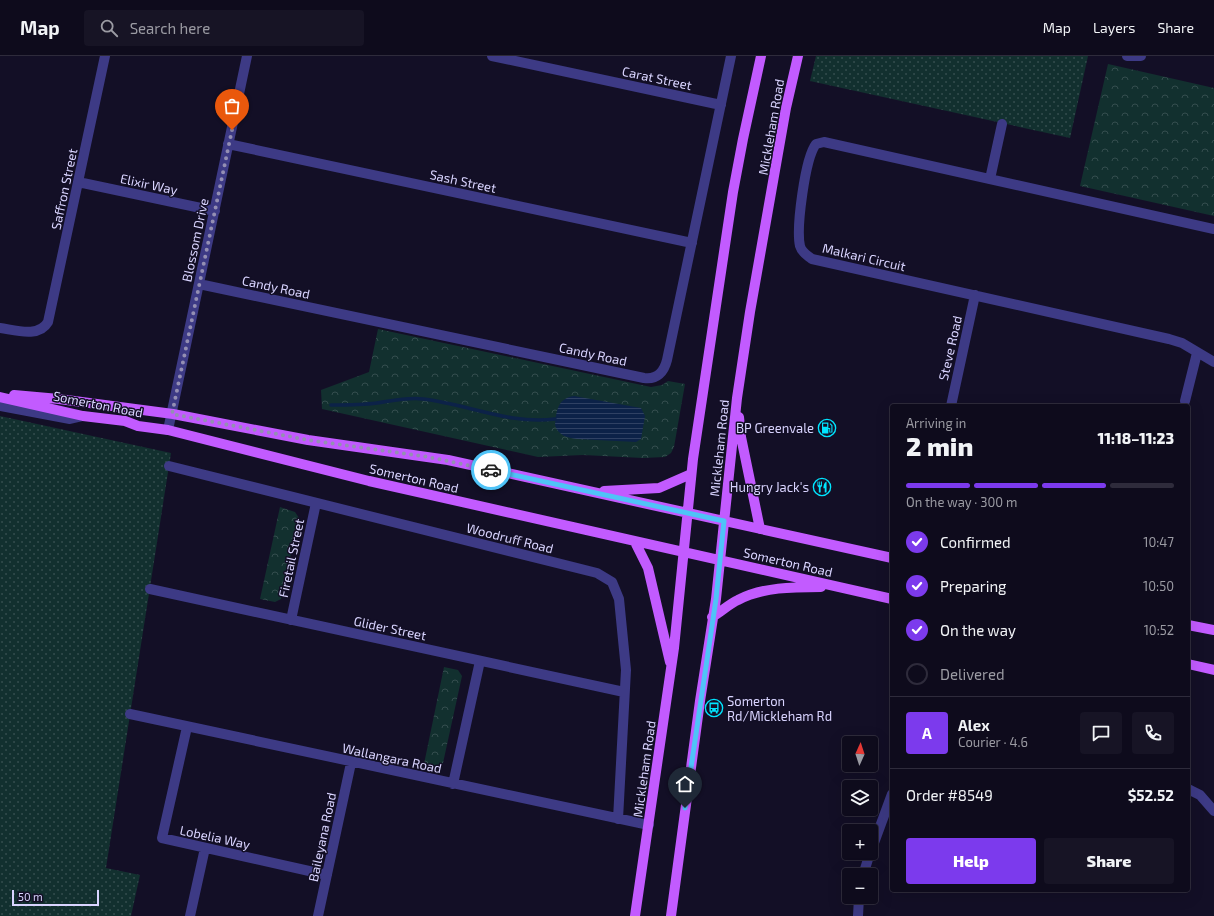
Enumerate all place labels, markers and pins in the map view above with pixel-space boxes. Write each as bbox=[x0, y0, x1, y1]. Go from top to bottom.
pin bbox=[215, 89, 249, 130]
fuel station icon: BP Greenvale bbox=[817, 418, 837, 438]
place label: BP Greenvale bbox=[736, 420, 814, 436]
restaurant icon: Hungry Jack's bbox=[812, 477, 832, 497]
place label: Hungry Jack's bbox=[730, 479, 809, 495]
place label: Somerton Rd/Mickleham Rd bbox=[727, 693, 832, 724]
bus stop icon: Somerton Rd/Mickleham Rd bbox=[704, 698, 724, 718]
pin bbox=[668, 767, 702, 808]

